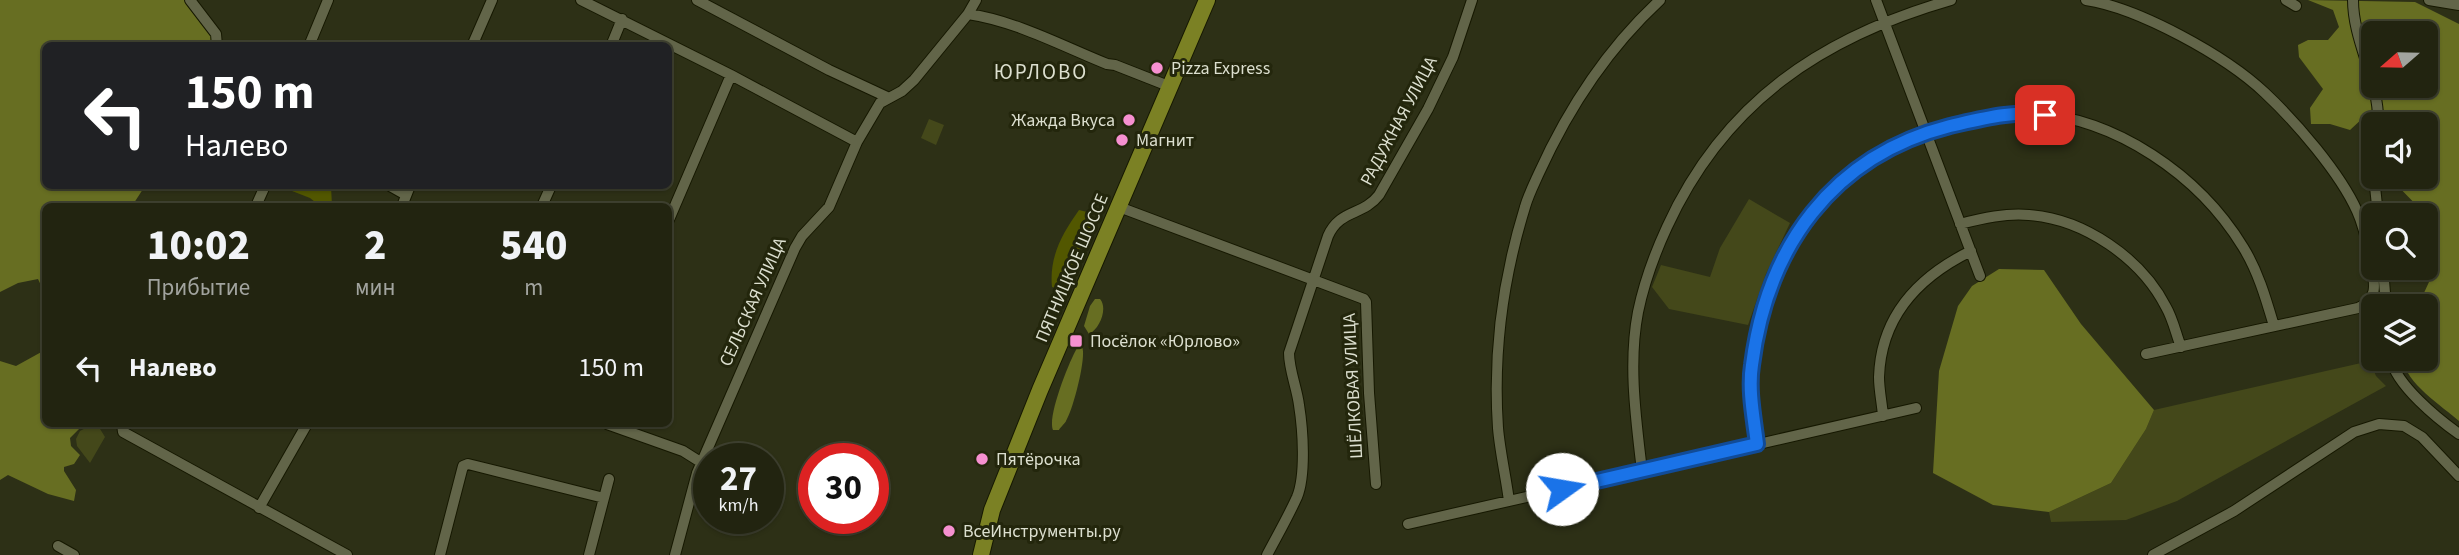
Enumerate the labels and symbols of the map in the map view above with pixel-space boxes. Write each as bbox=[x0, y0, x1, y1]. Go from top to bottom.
north arrow bbox=[2361, 21, 2438, 98]
street label: РАДУЖНАЯ УЛИЦА bbox=[1354, 52, 1444, 190]
place label: Pizza Express bbox=[1171, 56, 1270, 81]
district label: ЮРЛОВО bbox=[994, 57, 1088, 87]
marker: Pizza Express bbox=[1149, 60, 1165, 76]
pin bbox=[2015, 85, 2075, 145]
place label: Жажда Вкуса bbox=[1011, 108, 1115, 133]
marker: Жажда Вкуса bbox=[1121, 112, 1137, 128]
place label: Магнит bbox=[1136, 128, 1194, 153]
marker: Магнит bbox=[1114, 132, 1130, 148]
street label: ПЯТНИЦКОЕ ШОССЕ bbox=[1029, 190, 1115, 346]
street label: СЕЛЬСКАЯ УЛИЦА bbox=[713, 233, 793, 370]
street label: ШЁЛКОВАЯ УЛИЦА bbox=[1337, 312, 1369, 460]
place label: Посёлок «Юрлово» bbox=[1090, 329, 1240, 354]
marker: Посёлок «Юрлово» bbox=[1068, 333, 1084, 349]
speed limit sign: 30 bbox=[798, 443, 889, 534]
place label: Пятёрочка bbox=[996, 447, 1081, 472]
marker: Пятёрочка bbox=[974, 451, 990, 467]
position arrow bbox=[1525, 452, 1599, 526]
place label: ВсеИнструменты.ру bbox=[963, 519, 1121, 544]
marker: ВсеИнструменты.ру bbox=[941, 523, 957, 539]

